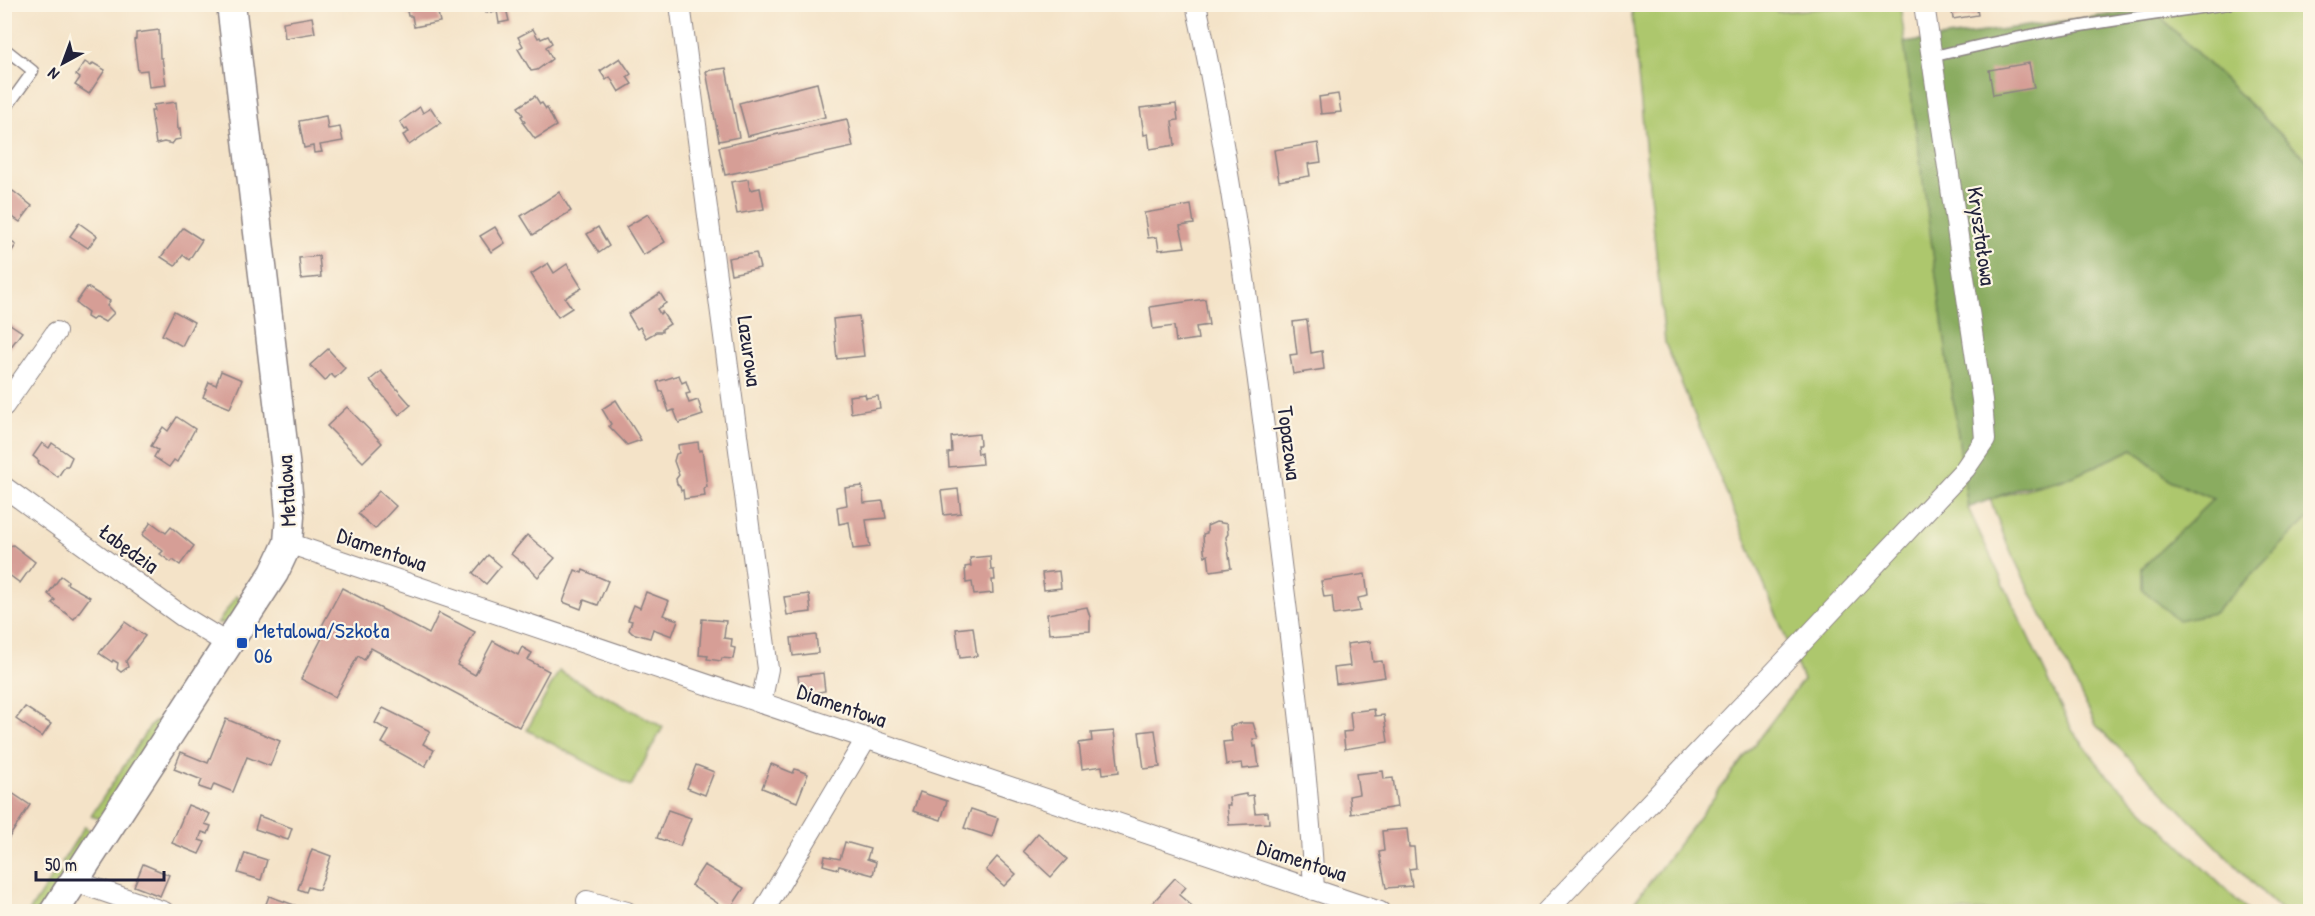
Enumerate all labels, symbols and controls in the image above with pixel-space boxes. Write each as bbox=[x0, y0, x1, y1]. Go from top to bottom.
north arrow bbox=[33, 33, 93, 93]
text: N bbox=[42, 63, 64, 85]
street label: Kryształowa bbox=[1960, 185, 2004, 288]
street label: Lazurowa bbox=[730, 314, 770, 389]
street label: Topazowa bbox=[1271, 404, 1309, 482]
street label: Metalowa bbox=[269, 454, 303, 528]
street label: Łabędzia bbox=[93, 516, 166, 580]
street label: Diamentowa bbox=[333, 520, 431, 578]
place label: Metalowa/Szkoła 06 bbox=[254, 615, 390, 670]
marker: Metalowa/Szkoła 06 bbox=[235, 636, 249, 650]
street label: Diamentowa bbox=[793, 676, 891, 734]
street label: Diamentowa bbox=[1253, 831, 1351, 889]
scale bar bbox=[36, 844, 164, 882]
text: 50 m bbox=[45, 852, 77, 877]

